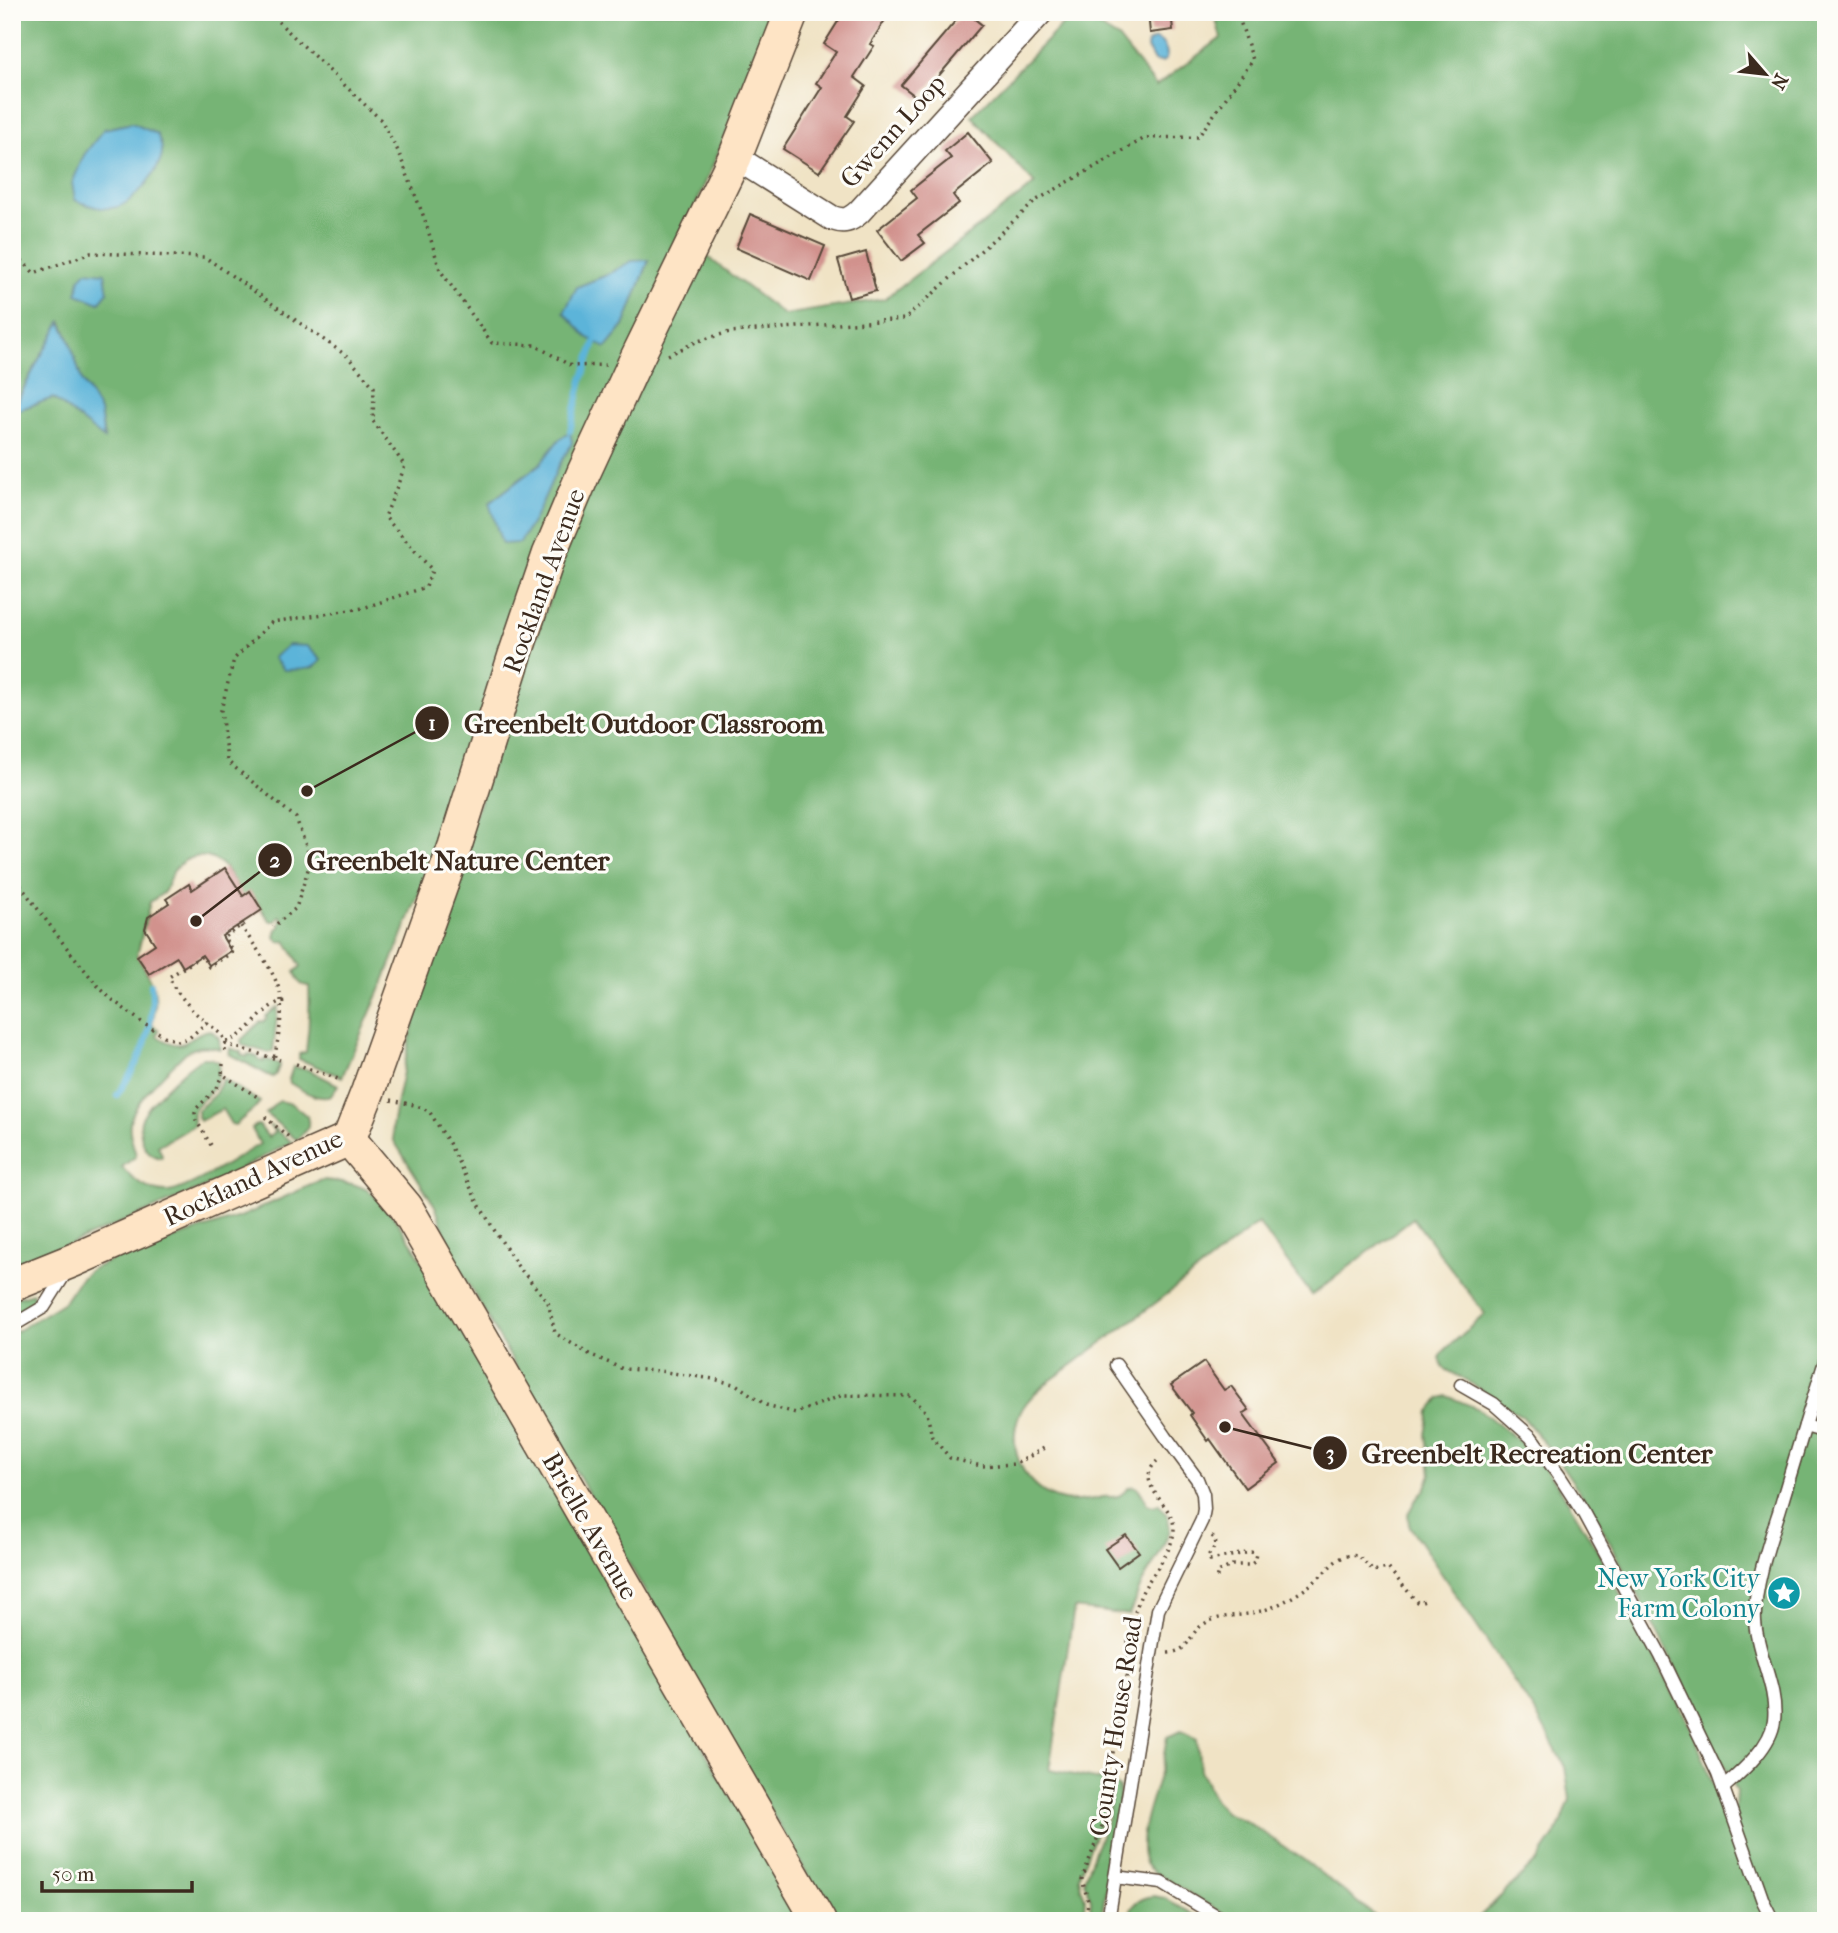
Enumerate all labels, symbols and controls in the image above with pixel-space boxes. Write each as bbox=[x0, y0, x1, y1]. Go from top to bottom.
north arrow bbox=[1730, 38, 1800, 108]
street label: Gwenn Loop bbox=[834, 68, 952, 194]
text: N bbox=[1766, 70, 1792, 94]
street label: Rockland Avenue bbox=[496, 484, 592, 678]
callout: Greenbelt Outdoor Classroom bbox=[415, 698, 838, 747]
text: Greenbelt Outdoor Classroom bbox=[464, 707, 825, 740]
text: 1 bbox=[428, 711, 436, 735]
callout: Greenbelt Nature Center bbox=[258, 836, 624, 885]
text: Greenbelt Nature Center bbox=[307, 844, 611, 877]
text: 2 bbox=[270, 848, 281, 872]
street label: Rockland Avenue bbox=[158, 1123, 348, 1233]
callout: Greenbelt Recreation Center bbox=[1313, 1428, 1727, 1477]
text: Greenbelt Recreation Center bbox=[1362, 1437, 1714, 1470]
text: 3 bbox=[1326, 1441, 1334, 1465]
street label: Brielle Avenue bbox=[535, 1447, 645, 1605]
place label: New York City Farm Colony bbox=[1597, 1563, 1761, 1624]
place icon: New York City Farm Colony bbox=[1765, 1574, 1803, 1612]
street label: County House Road bbox=[1083, 1613, 1149, 1838]
scale bar bbox=[42, 1849, 192, 1893]
text: 50 m bbox=[52, 1862, 95, 1886]

